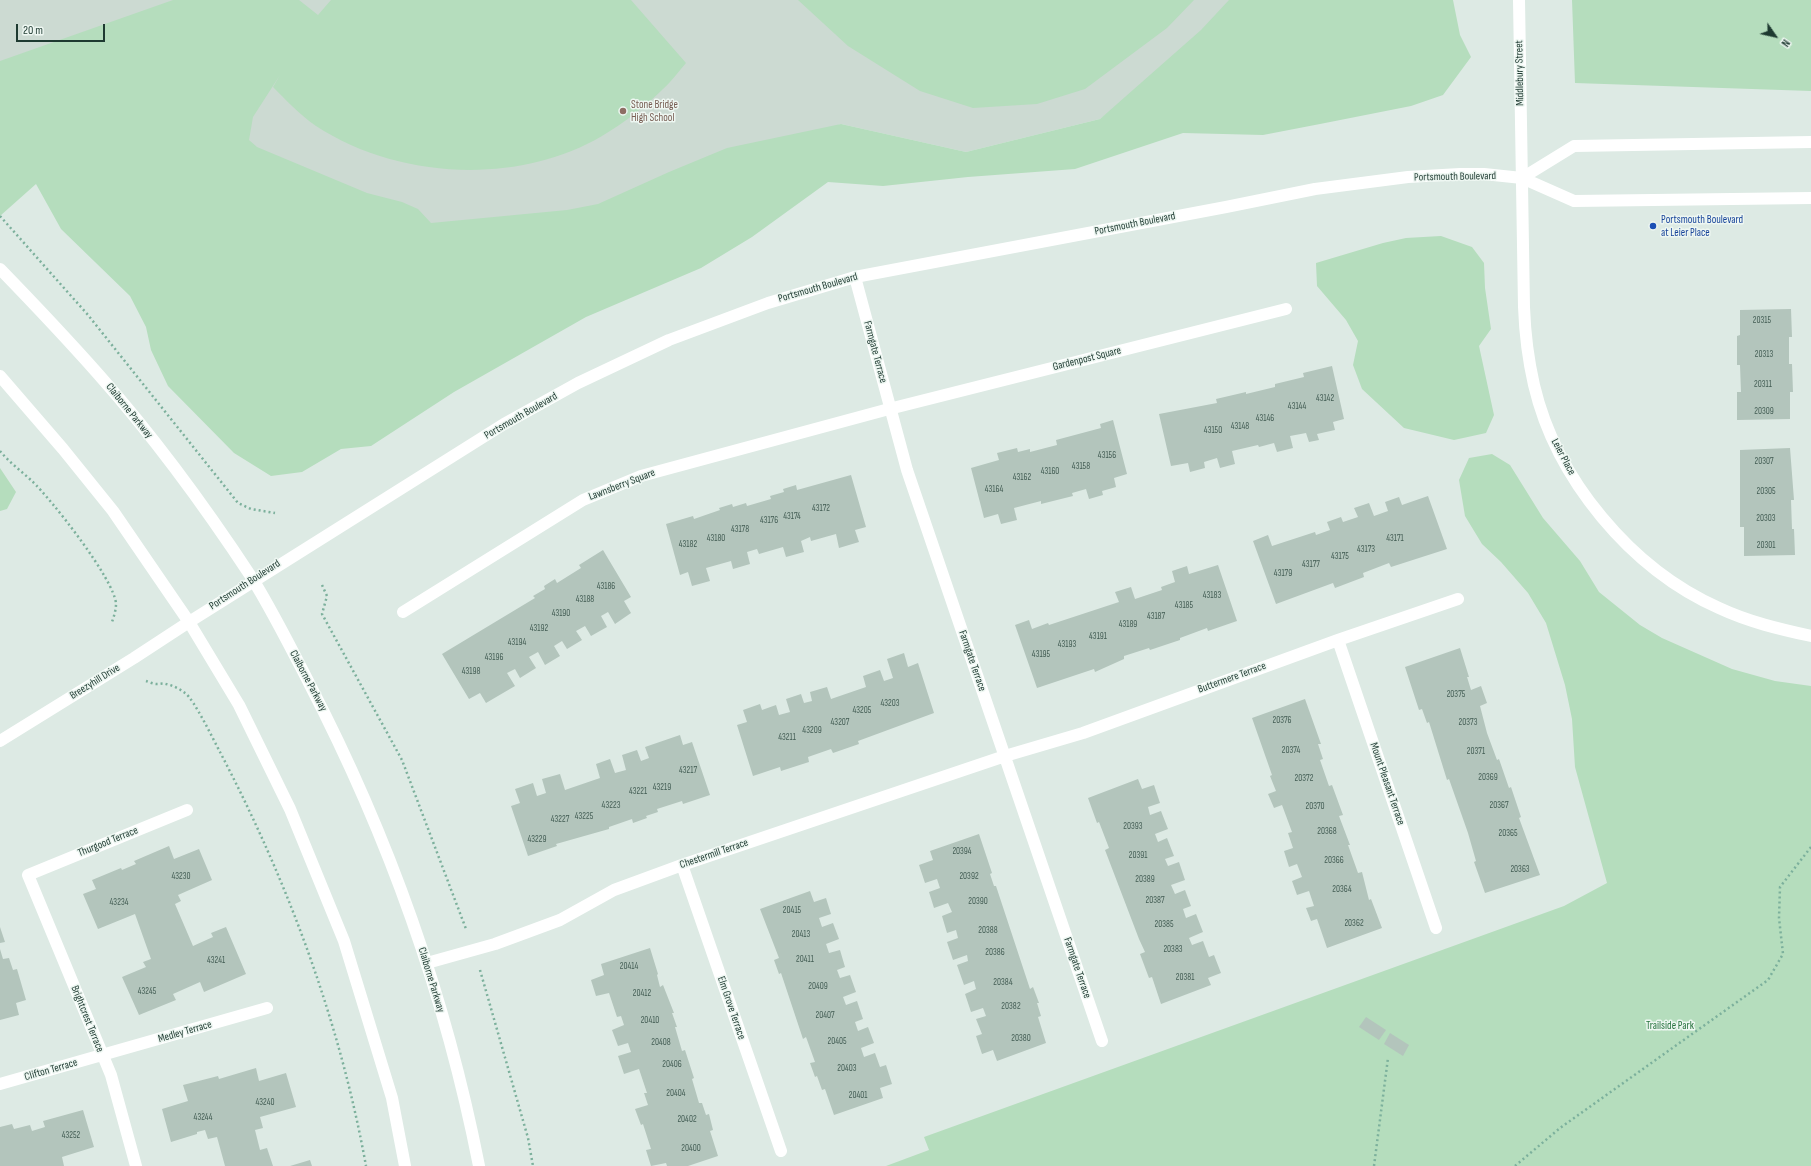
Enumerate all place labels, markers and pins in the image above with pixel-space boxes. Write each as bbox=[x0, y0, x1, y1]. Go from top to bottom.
place label: Stone Bridge High School bbox=[631, 98, 678, 124]
marker: Stone Bridge High School bbox=[618, 106, 628, 116]
place label: Portsmouth Boulevard at Leier Place bbox=[1661, 213, 1743, 239]
marker: Portsmouth Boulevard at Leier Place bbox=[1648, 221, 1658, 231]

